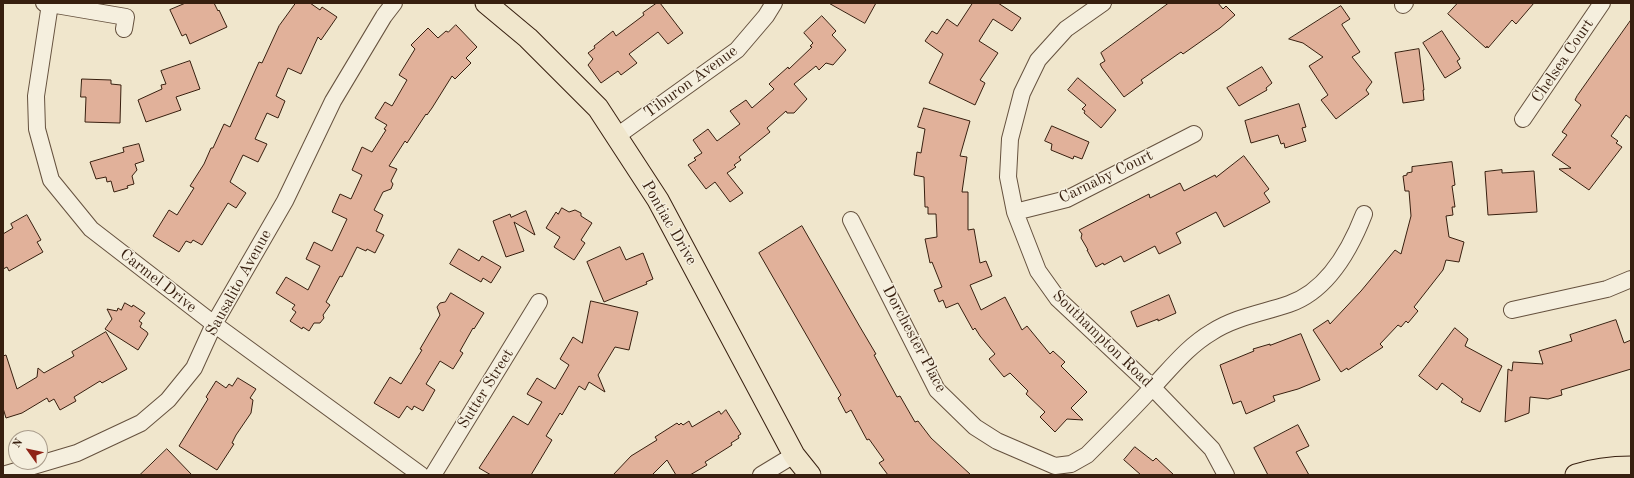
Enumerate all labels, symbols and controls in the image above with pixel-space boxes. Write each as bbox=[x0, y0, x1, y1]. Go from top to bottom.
street label: Chelsea Court bbox=[1528, 15, 1598, 107]
street label: Tiburon Avenue bbox=[640, 42, 742, 122]
street label: Carnaby Court bbox=[1056, 146, 1156, 208]
street label: Pontiac Drive bbox=[637, 177, 701, 269]
street label: Sausalito Avenue bbox=[202, 226, 276, 340]
street label: Carmel Drive bbox=[116, 245, 200, 317]
street label: Dorchester Place bbox=[878, 282, 950, 396]
street label: Southampton Road bbox=[1048, 286, 1156, 392]
street label: Sutter Street bbox=[454, 346, 518, 432]
north arrow bbox=[8, 430, 48, 470]
text: N bbox=[11, 437, 25, 450]

